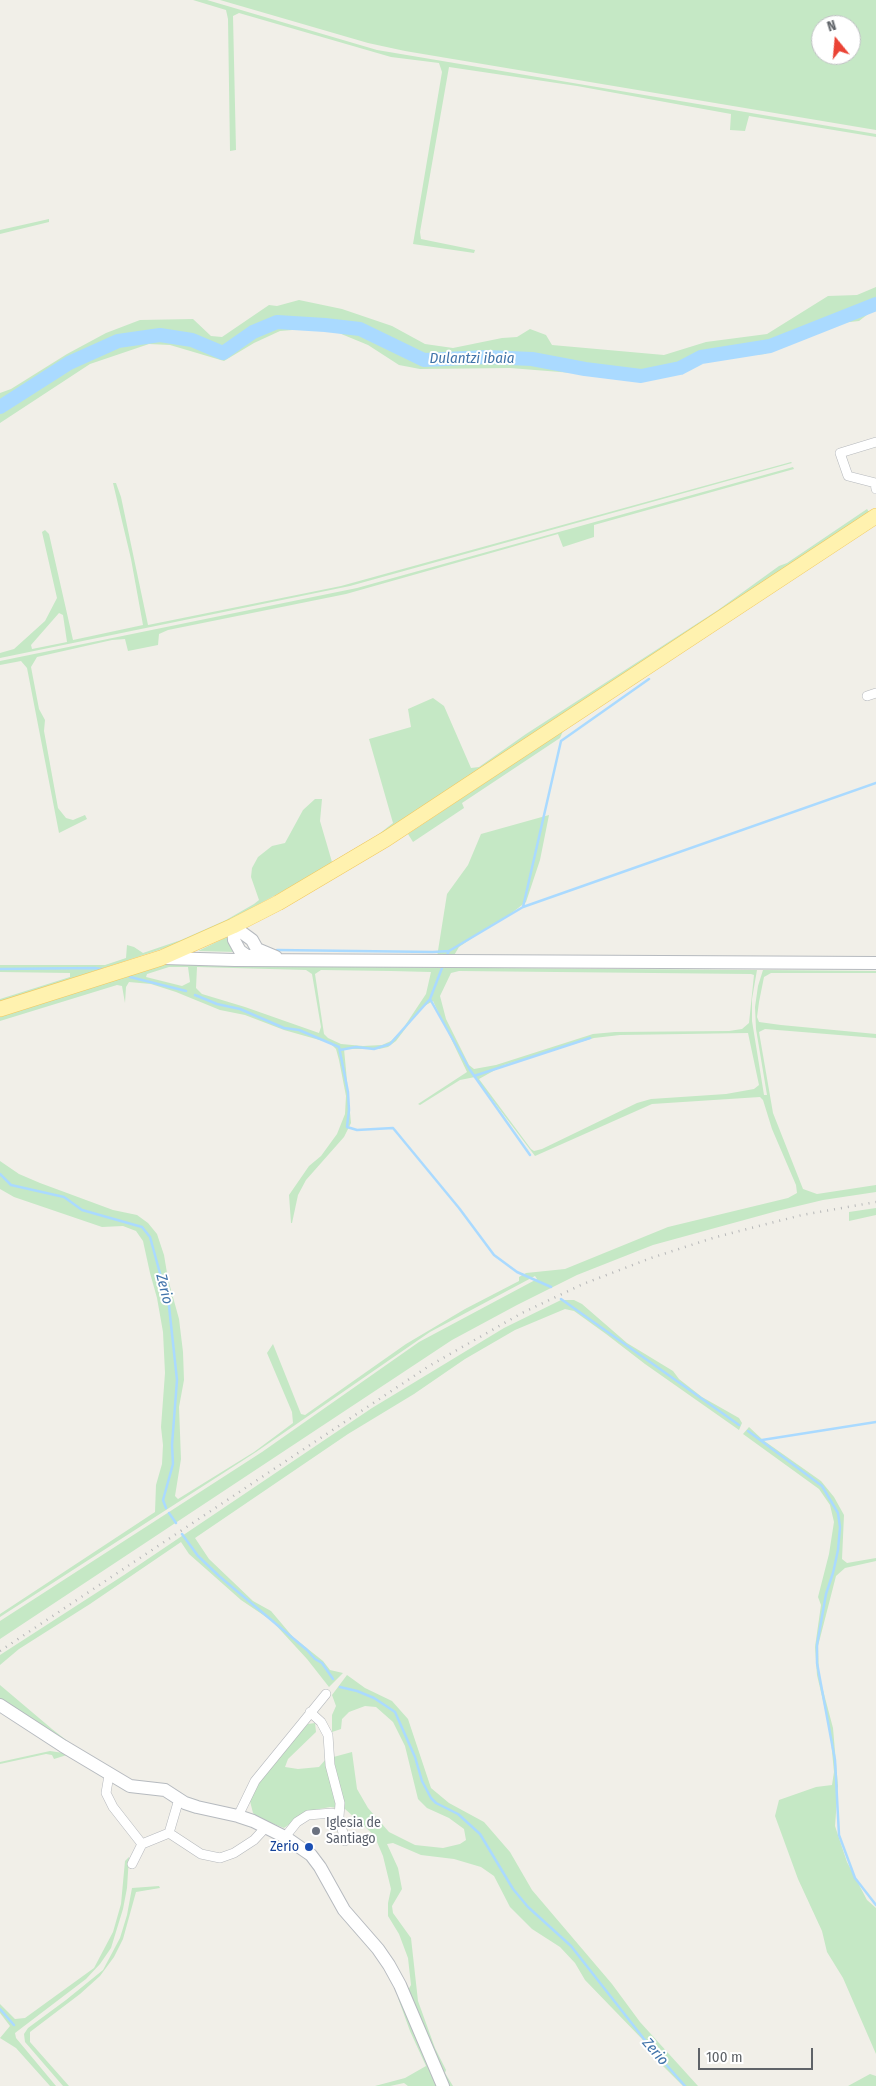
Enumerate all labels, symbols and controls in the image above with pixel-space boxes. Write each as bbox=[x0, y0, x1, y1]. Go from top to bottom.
north arrow bbox=[811, 15, 861, 65]
text: N bbox=[825, 17, 838, 35]
water label: Dulantzi ibaia bbox=[429, 350, 515, 368]
water label: Zerio bbox=[152, 1272, 176, 1306]
place label: Iglesia de Santiago bbox=[326, 1815, 381, 1848]
marker: Iglesia de Santiago bbox=[310, 1825, 322, 1837]
place label: Zerio bbox=[270, 1839, 299, 1855]
marker: Zerio bbox=[303, 1841, 315, 1853]
water label: Zerio bbox=[638, 2035, 672, 2069]
scale bar bbox=[701, 2038, 816, 2070]
text: 100 m bbox=[706, 2048, 743, 2066]

